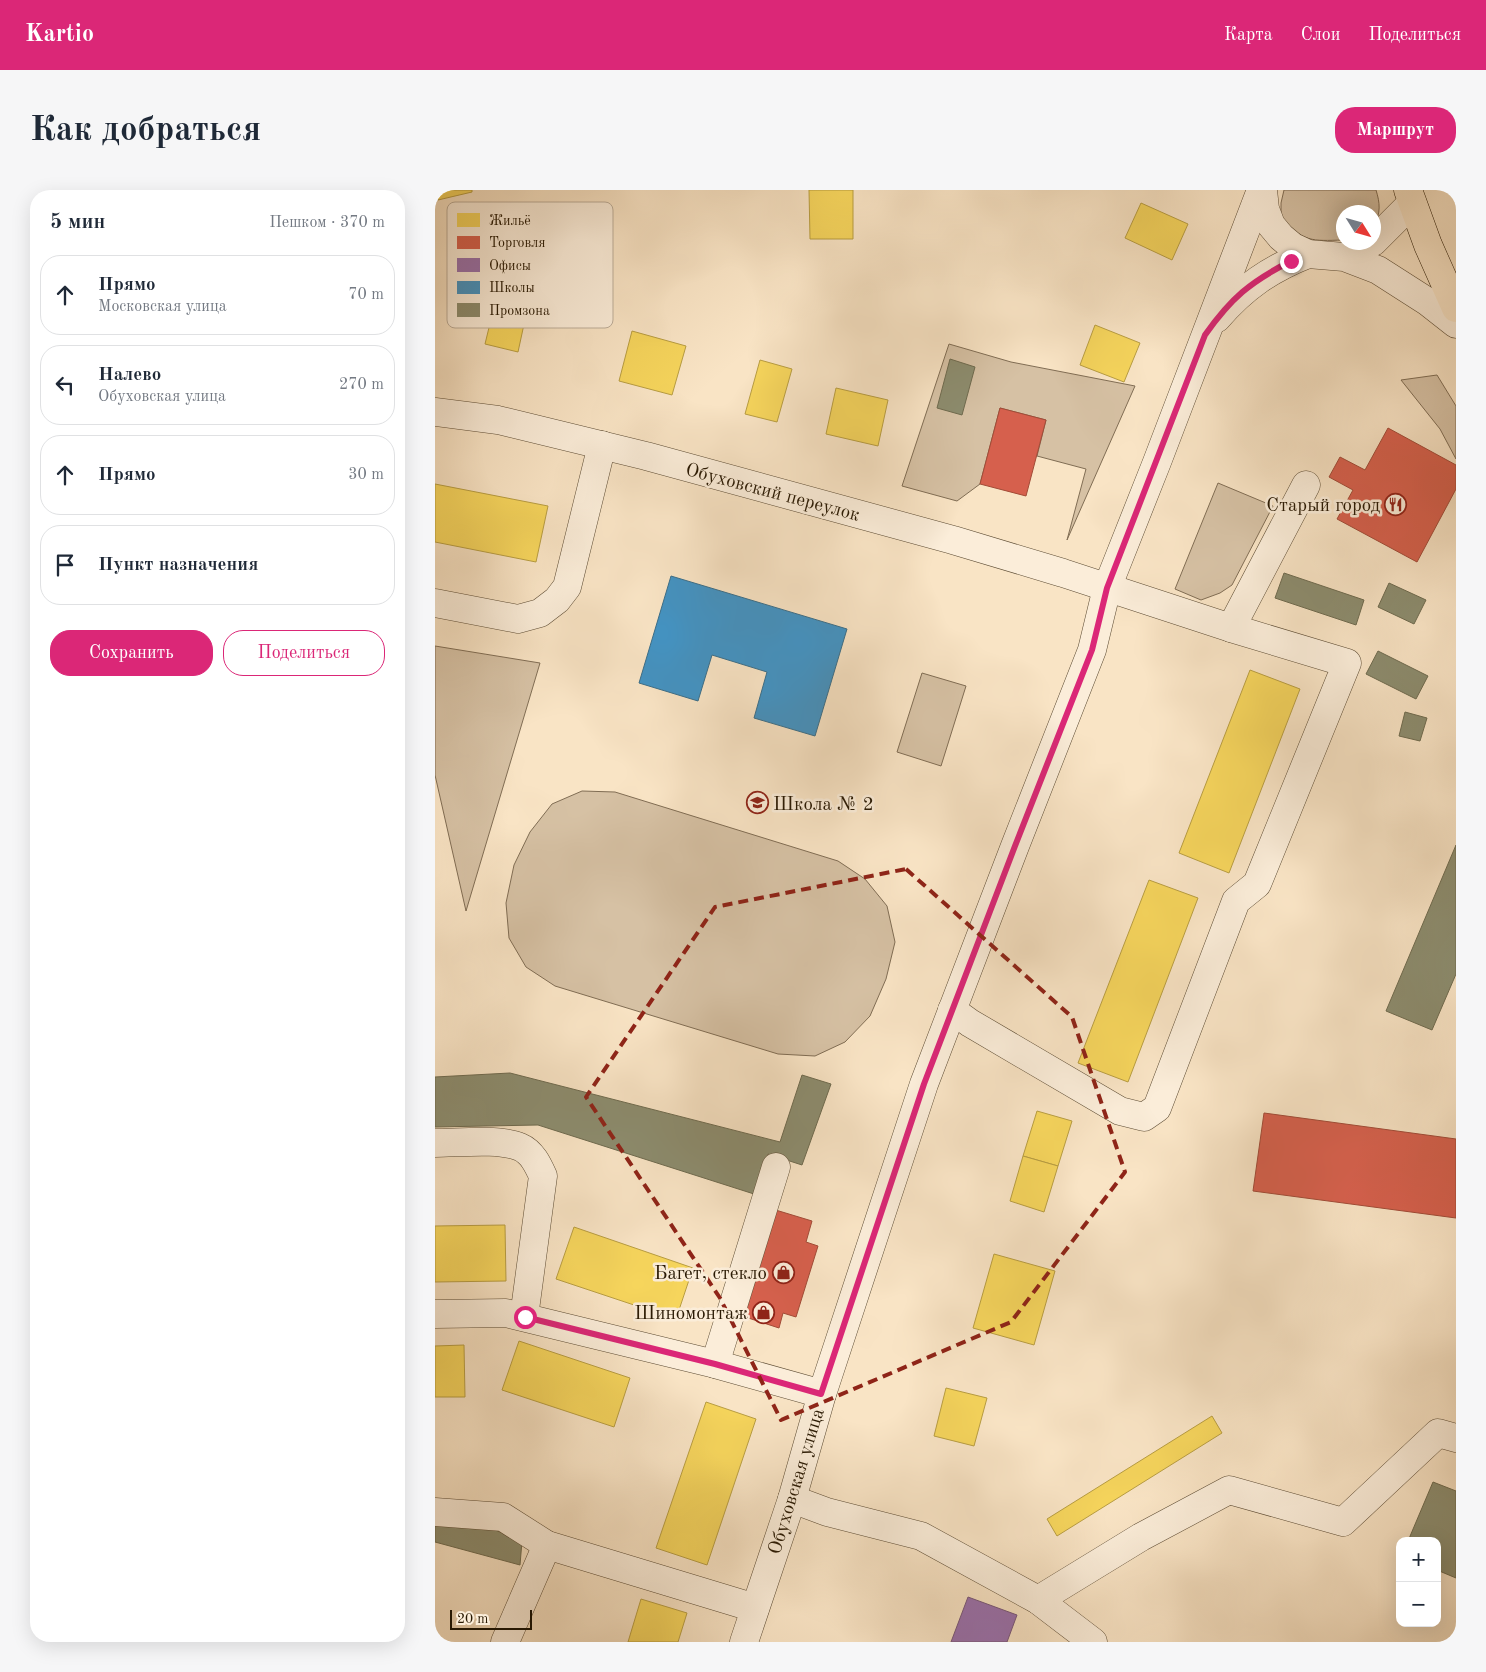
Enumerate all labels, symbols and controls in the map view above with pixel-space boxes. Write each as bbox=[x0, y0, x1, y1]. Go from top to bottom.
text: Kartio bbox=[25, 23, 94, 47]
text: Карта bbox=[1224, 26, 1273, 44]
text: Слои bbox=[1301, 26, 1340, 44]
text: Поделиться bbox=[1368, 26, 1461, 44]
button: Маршрут bbox=[1335, 107, 1456, 153]
text: Как добраться bbox=[30, 113, 261, 148]
legend bbox=[447, 202, 613, 328]
north arrow bbox=[1336, 205, 1381, 250]
text: 5 мин bbox=[50, 212, 105, 233]
text: Жильё bbox=[489, 214, 531, 228]
text: Пешком · 370 m bbox=[269, 215, 385, 231]
text: Торговля bbox=[489, 236, 546, 250]
route end bbox=[1280, 250, 1303, 273]
text: Офисы bbox=[489, 259, 531, 274]
text: Прямо bbox=[98, 276, 156, 295]
icon: ahead bbox=[51, 281, 79, 309]
text: Школы bbox=[489, 281, 535, 295]
text: 70 m bbox=[348, 287, 384, 303]
text: Московская улица bbox=[98, 299, 227, 315]
text: Промзона bbox=[489, 304, 550, 318]
text: Налево bbox=[98, 366, 161, 385]
icon: left bbox=[51, 371, 79, 399]
text: 270 m bbox=[339, 377, 384, 393]
text: Обуховская улица bbox=[98, 389, 226, 405]
icon: ahead bbox=[51, 461, 79, 489]
street label: Обуховский переулок bbox=[683, 461, 862, 526]
text: Прямо bbox=[98, 466, 156, 485]
text: 30 m bbox=[348, 467, 384, 483]
restaurant icon: Старый город bbox=[1384, 492, 1408, 516]
place label: Старый город bbox=[1266, 497, 1381, 516]
icon: arrive bbox=[51, 551, 79, 579]
text: Пункт назначения bbox=[98, 556, 258, 575]
button: Сохранить bbox=[50, 630, 213, 676]
button: Поделиться bbox=[223, 630, 385, 676]
school or university icon: Школа № 2 bbox=[745, 791, 769, 815]
place label: Школа № 2 bbox=[773, 796, 874, 815]
shop icon: Багет, стекло bbox=[771, 1260, 795, 1284]
place label: Багет, стекло bbox=[654, 1265, 767, 1284]
shop icon: Шиномонтаж bbox=[752, 1300, 776, 1324]
place label: Шиномонтаж bbox=[634, 1305, 748, 1324]
route start bbox=[514, 1306, 537, 1329]
street label: Обуховская улица bbox=[766, 1406, 829, 1557]
map controls bbox=[1396, 1537, 1441, 1627]
button: + bbox=[1396, 1537, 1441, 1582]
button: − bbox=[1396, 1582, 1441, 1627]
scale bar bbox=[450, 1607, 533, 1630]
text: 20 m bbox=[457, 1612, 488, 1626]

